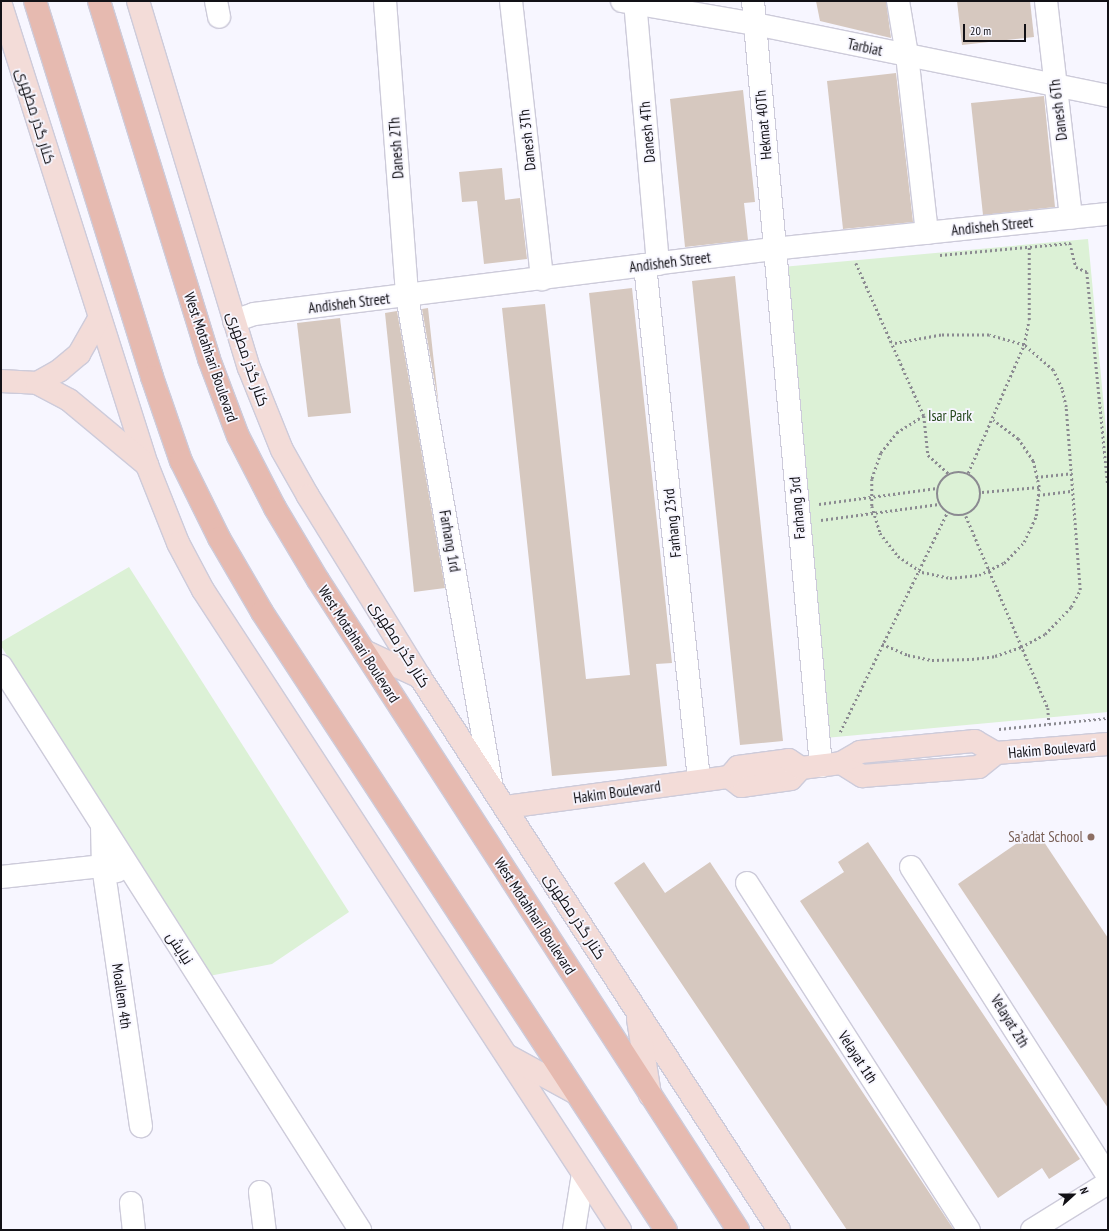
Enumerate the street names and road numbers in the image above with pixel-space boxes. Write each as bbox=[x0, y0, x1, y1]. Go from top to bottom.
street label: Tarbiat bbox=[846, 35, 884, 59]
street label: کنار گذر مطهری bbox=[13, 66, 59, 166]
street label: Danesh 6Th bbox=[1045, 78, 1071, 142]
street label: Hekmat 40Th bbox=[751, 89, 775, 161]
street label: Danesh 4Th bbox=[635, 101, 659, 163]
street label: Danesh 3Th bbox=[515, 108, 539, 172]
street label: Danesh 2Th bbox=[385, 117, 407, 179]
street label: Andisheh Street bbox=[950, 213, 1034, 239]
street label: Andisheh Street bbox=[628, 248, 712, 276]
street label: Andisheh Street bbox=[307, 289, 391, 317]
street label: West Motahhari Boulevard bbox=[180, 290, 242, 424]
street label: کنار گذر مطهری bbox=[223, 309, 273, 409]
street label: Farhang 3rd bbox=[785, 476, 809, 540]
street label: Farhang 23rd bbox=[659, 488, 685, 558]
street label: Farhang 1rd bbox=[436, 509, 464, 573]
street label: West Motahhari Boulevard bbox=[314, 582, 404, 706]
street label: کنار گذر مطهری bbox=[366, 597, 434, 691]
street label: Hakim Boulevard bbox=[1007, 736, 1097, 762]
street label: Hakim Boulevard bbox=[572, 777, 662, 807]
street label: West Motahhari Boulevard bbox=[490, 854, 580, 978]
street label: کنار گذر مطهری bbox=[540, 869, 610, 963]
street label: نيايش bbox=[163, 928, 197, 968]
street label: Moallem 4th bbox=[109, 962, 135, 1030]
street label: Velayat 2th bbox=[987, 992, 1033, 1050]
street label: Velayat 1th bbox=[835, 1028, 881, 1086]

